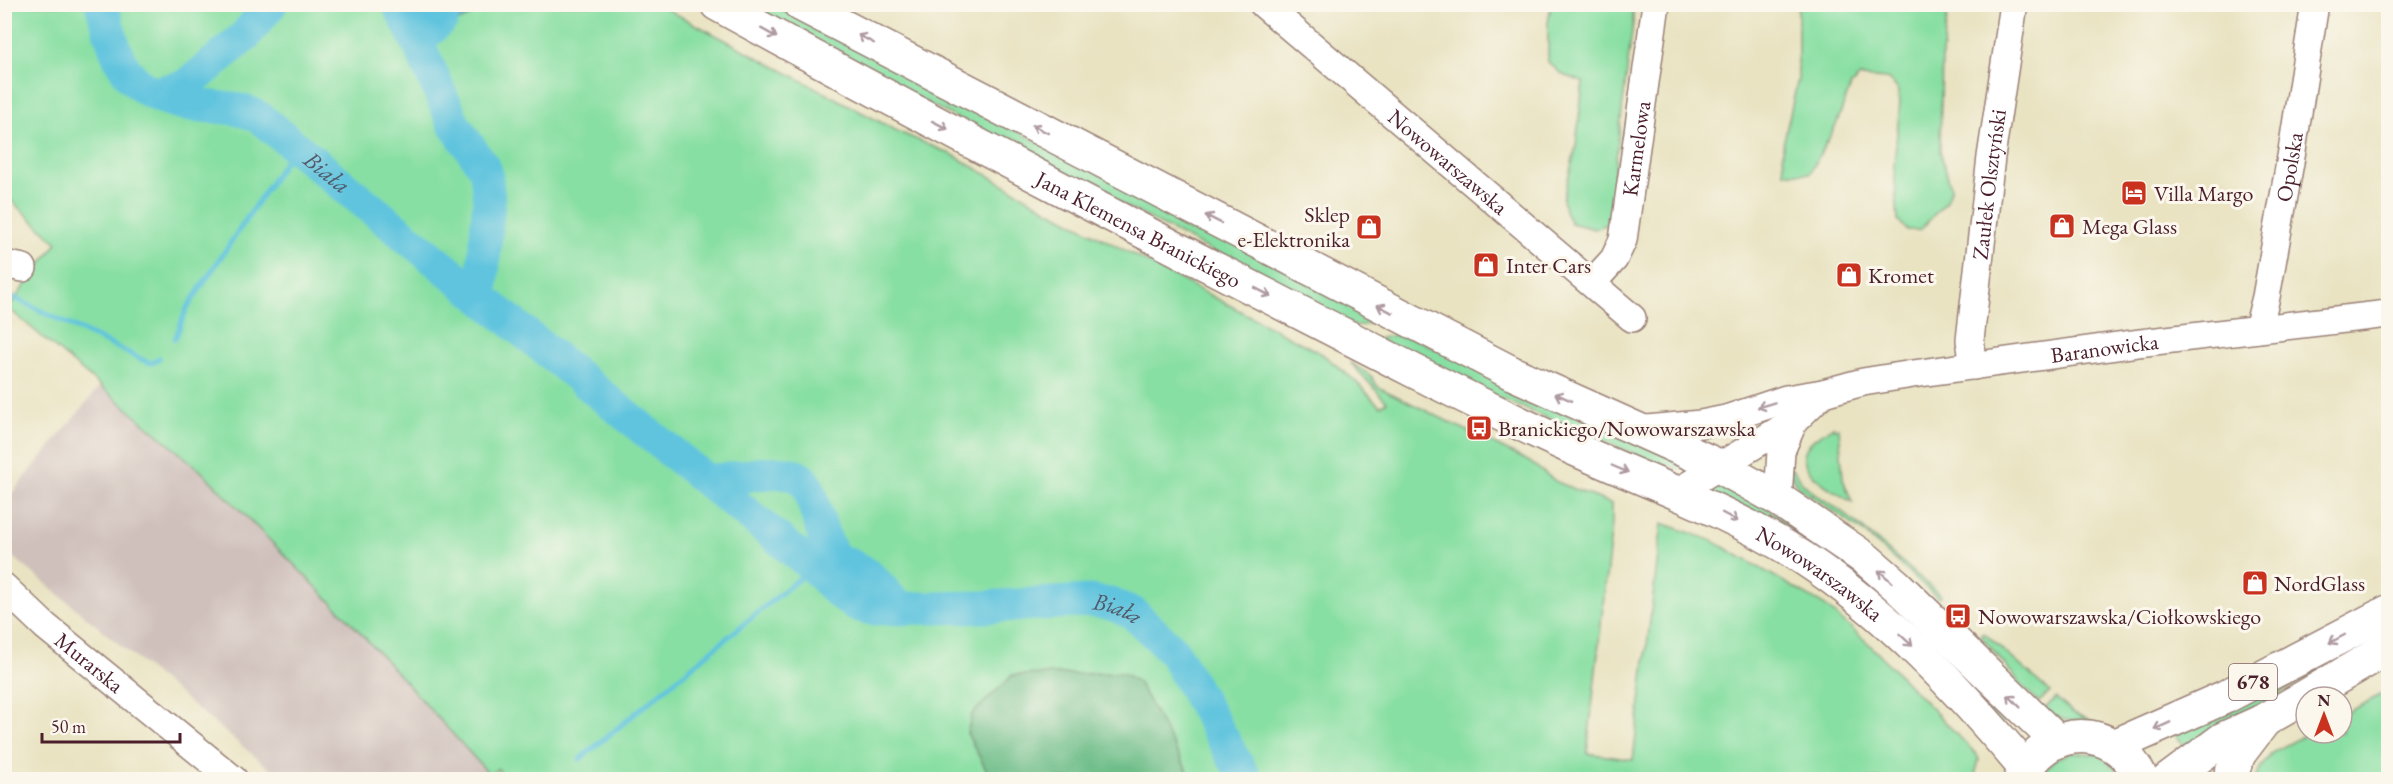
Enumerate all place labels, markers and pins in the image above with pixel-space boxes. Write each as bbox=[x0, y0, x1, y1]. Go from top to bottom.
hotel icon: Villa Margo bbox=[2119, 178, 2149, 208]
place label: Villa Margo bbox=[2154, 179, 2254, 208]
place label: Sklep e-Elektronika bbox=[1238, 200, 1350, 254]
shop icon: Mega Glass bbox=[2047, 211, 2077, 241]
shop icon: Sklep e-Elektronika bbox=[1354, 212, 1384, 242]
place label: Mega Glass bbox=[2082, 212, 2177, 241]
shop icon: Inter Cars bbox=[1471, 250, 1501, 280]
place label: Inter Cars bbox=[1506, 251, 1591, 280]
shop icon: Kromet bbox=[1834, 260, 1864, 290]
place label: Kromet bbox=[1868, 261, 1934, 290]
bus stop icon: Branickiego/Nowowarszawska bbox=[1464, 413, 1494, 443]
place label: Branickiego/Nowowarszawska bbox=[1498, 414, 1756, 443]
shop icon: NordGlass bbox=[2240, 568, 2270, 598]
place label: NordGlass bbox=[2274, 569, 2365, 598]
bus stop icon: Nowowarszawska/Ciołkowskiego bbox=[1943, 601, 1973, 631]
place label: Nowowarszawska/Ciołkowskiego bbox=[1978, 602, 2261, 631]

